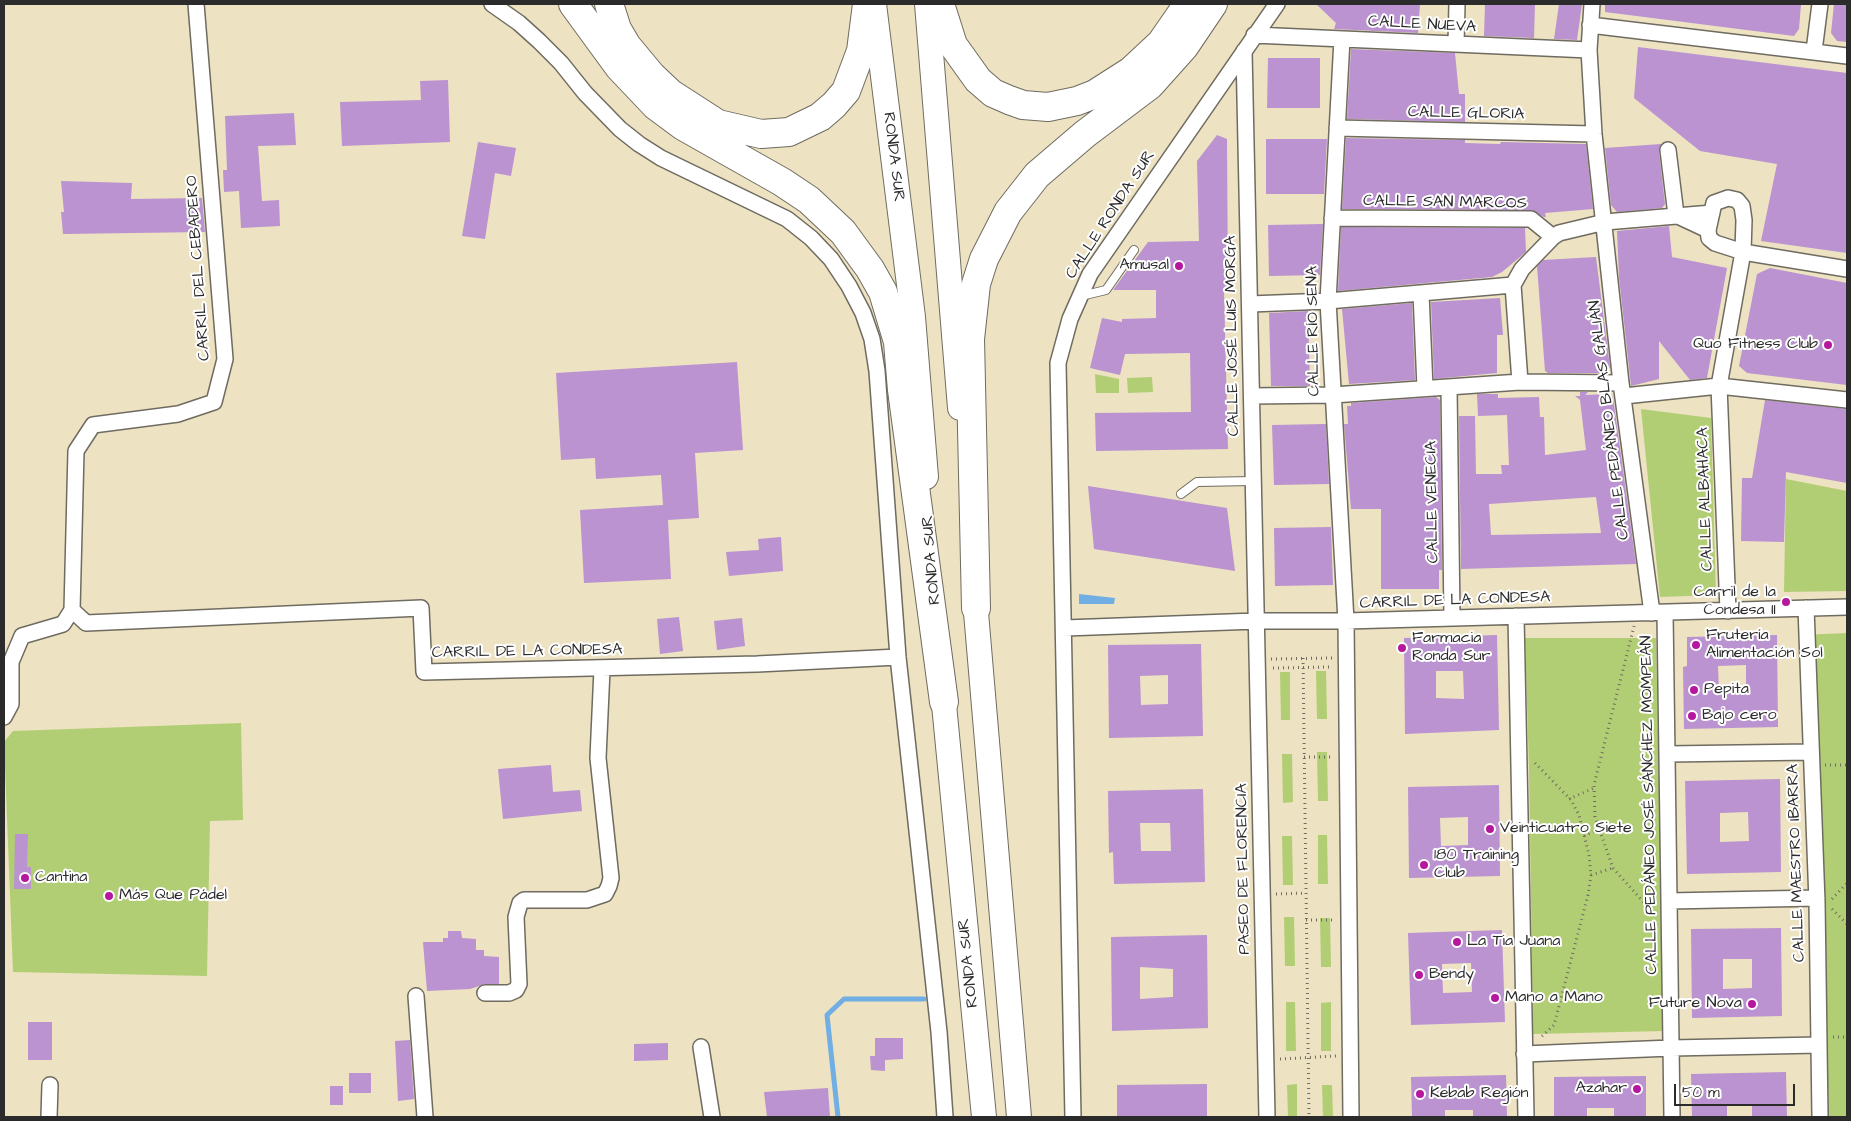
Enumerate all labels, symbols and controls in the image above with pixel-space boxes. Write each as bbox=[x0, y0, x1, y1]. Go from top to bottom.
street label: CALLE NUEVA bbox=[1367, 13, 1477, 37]
street label: CALLE GLORIA bbox=[1408, 103, 1524, 125]
street label: RONDA SUR bbox=[878, 111, 908, 203]
street label: CALLE RONDA SUR bbox=[1062, 147, 1160, 283]
street label: CARRIL DEL CEBADERO bbox=[183, 175, 215, 361]
street label: CALLE SAN MARCOS bbox=[1363, 192, 1527, 214]
street label: CALLE JOSÉ LUIS MORGA bbox=[1222, 235, 1244, 437]
place label: Amusal bbox=[1119, 256, 1169, 276]
marker: Amusal bbox=[1173, 260, 1185, 272]
street label: CALLE RÍO SENA bbox=[1303, 266, 1325, 396]
street label: CALLE PEDÁNEO BLAS GALIÁN bbox=[1586, 299, 1634, 541]
place label: Quo Fitness Club bbox=[1693, 335, 1818, 355]
marker: Quo Fitness Club bbox=[1822, 339, 1834, 351]
street label: CALLE ALBAHACA bbox=[1694, 427, 1718, 571]
street label: CALLE VENECIA bbox=[1422, 441, 1444, 563]
street label: RONDA SUR bbox=[919, 514, 945, 606]
place label: Carril de la Condesa II bbox=[1694, 583, 1776, 621]
street label: CARRIL DE LA CONDESA bbox=[1359, 588, 1551, 614]
marker: Carril de la Condesa II bbox=[1780, 596, 1792, 608]
place label: Frutería Alimentación Sol bbox=[1706, 626, 1823, 664]
place label: Farmacia Ronda Sur bbox=[1412, 629, 1490, 667]
street label: CALLE PEDÁNEO JOSÉ SÁNCHEZ MOMPEÁN bbox=[1637, 635, 1663, 975]
marker: Frutería Alimentación Sol bbox=[1690, 639, 1702, 651]
street label: CARRIL DE LA CONDESA bbox=[431, 641, 623, 663]
marker: Farmacia Ronda Sur bbox=[1396, 642, 1408, 654]
place label: Pepita bbox=[1704, 680, 1749, 700]
marker: Pepita bbox=[1688, 684, 1700, 696]
place label: Bajo cero bbox=[1702, 706, 1776, 726]
marker: Bajo cero bbox=[1686, 710, 1698, 722]
street label: CALLE MAESTRO IBARRA bbox=[1784, 763, 1810, 963]
street label: PASEO DE FLORENCIA bbox=[1233, 783, 1255, 955]
place label: Veinticuatro Siete bbox=[1500, 819, 1632, 839]
marker: Veinticuatro Siete bbox=[1484, 823, 1496, 835]
place label: 180 Training Club bbox=[1434, 846, 1519, 884]
marker: 180 Training Club bbox=[1418, 859, 1430, 871]
place label: Cantina bbox=[35, 868, 88, 888]
marker: Cantina bbox=[19, 872, 31, 884]
place label: Más Que Pádel bbox=[119, 886, 227, 906]
marker: Más Que Pádel bbox=[103, 890, 115, 902]
street label: RONDA SUR bbox=[955, 917, 983, 1009]
place label: La Tia Juana bbox=[1467, 932, 1560, 952]
marker: La Tia Juana bbox=[1451, 936, 1463, 948]
place label: Bendy bbox=[1429, 965, 1474, 985]
marker: Bendy bbox=[1413, 969, 1425, 981]
place label: Mano a Mano bbox=[1505, 988, 1603, 1008]
marker: Mano a Mano bbox=[1489, 992, 1501, 1004]
place label: Future Nova bbox=[1649, 994, 1742, 1014]
marker: Future Nova bbox=[1746, 998, 1758, 1010]
scale bar bbox=[1676, 1074, 1797, 1106]
place label: Azahar bbox=[1576, 1079, 1627, 1099]
text: 50 m bbox=[1682, 1082, 1720, 1103]
marker: Azahar bbox=[1631, 1083, 1643, 1095]
place label: Kebab Región bbox=[1430, 1084, 1529, 1104]
marker: Kebab Región bbox=[1414, 1088, 1426, 1100]

